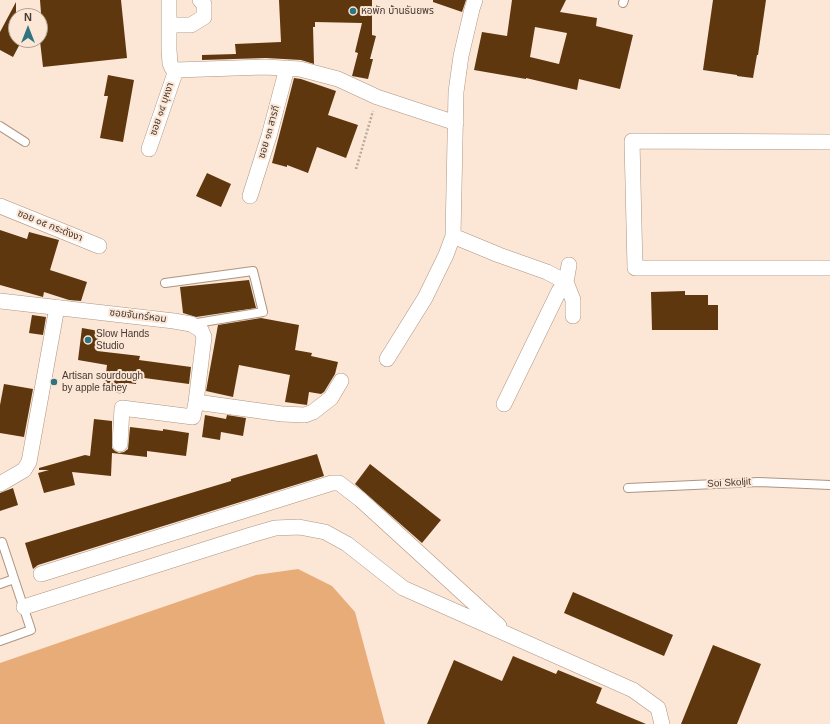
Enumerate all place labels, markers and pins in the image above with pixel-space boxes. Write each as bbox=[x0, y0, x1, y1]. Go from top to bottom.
place label: หอพัก บ้านธันยพร bbox=[361, 5, 434, 17]
marker: หอพัก บ้านธันยพร bbox=[348, 6, 358, 16]
place label: Slow Hands Studio bbox=[96, 328, 149, 352]
marker: Slow Hands Studio bbox=[83, 335, 93, 345]
place label: Artisan sourdough by apple fahey bbox=[62, 370, 143, 394]
marker: Artisan sourdough by apple fahey bbox=[49, 377, 59, 387]

